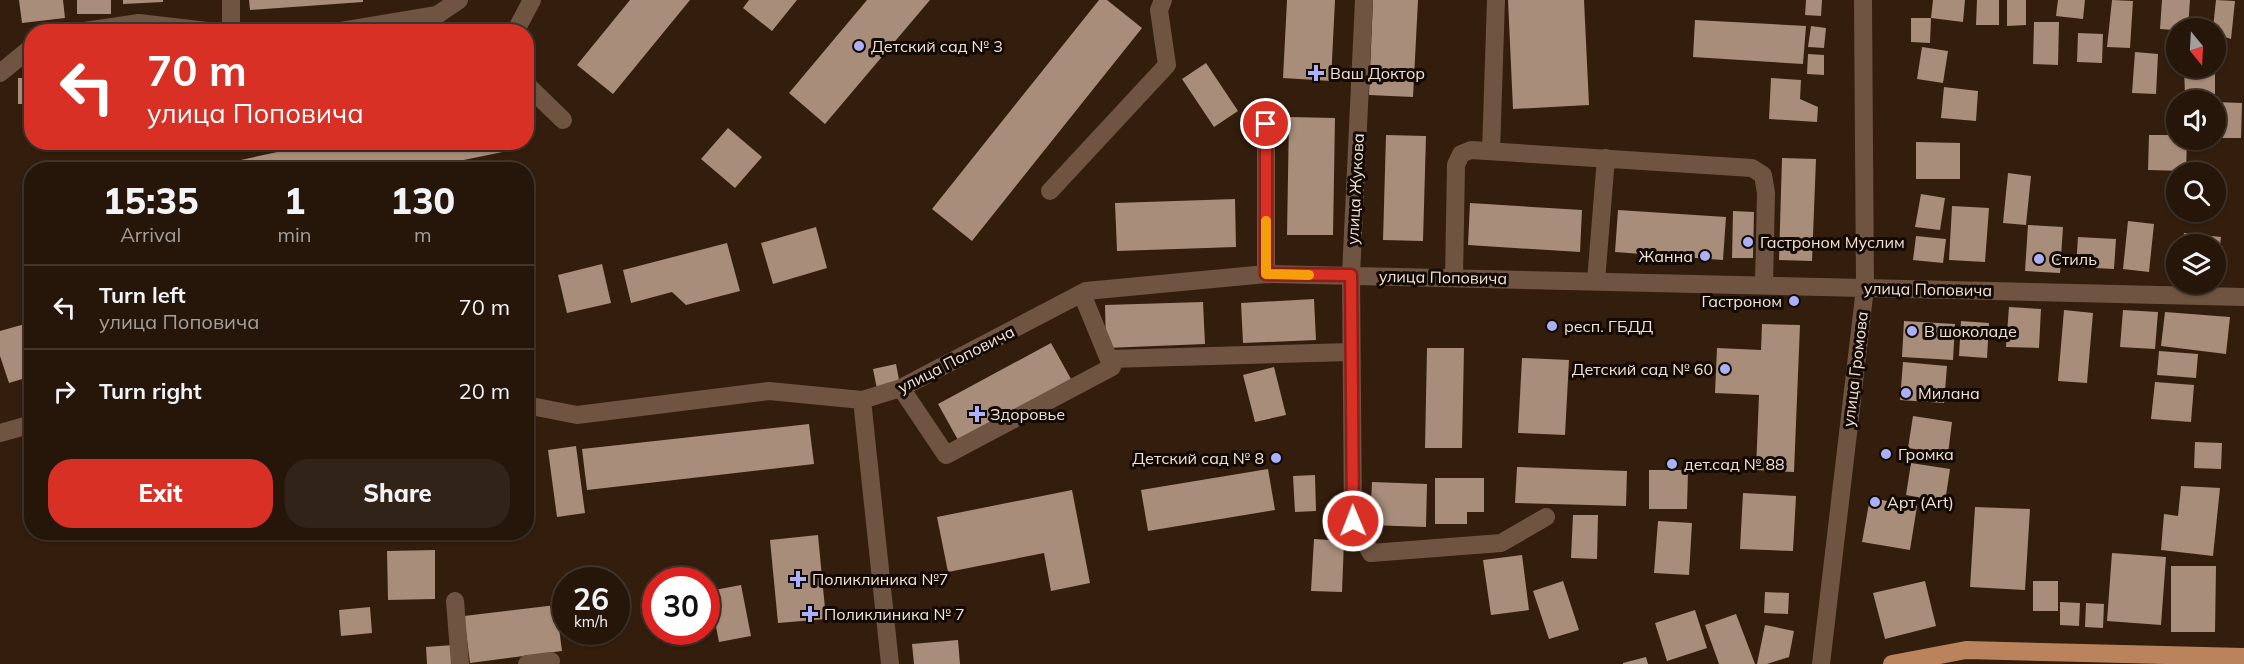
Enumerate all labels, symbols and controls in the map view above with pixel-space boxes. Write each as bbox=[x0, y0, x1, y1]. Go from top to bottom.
north arrow bbox=[2166, 18, 2226, 78]
map controls bbox=[2166, 18, 2226, 294]
place label: Детский сад № 3 bbox=[871, 36, 1003, 56]
marker: Детский сад № 3 bbox=[852, 39, 866, 53]
text: 70 m bbox=[147, 44, 247, 97]
icon: left bbox=[48, 48, 126, 126]
place label: Ваш Доктор bbox=[1330, 63, 1425, 83]
marker: Ваш Доктор bbox=[1307, 64, 1325, 82]
button: sound bbox=[2166, 90, 2226, 150]
text: улица Поповича bbox=[147, 96, 364, 130]
pin bbox=[1240, 98, 1291, 149]
icon: arrive bbox=[1249, 107, 1282, 140]
street label: улица Жукова bbox=[1342, 133, 1368, 245]
button: search bbox=[2166, 162, 2226, 222]
text: 15:35 bbox=[103, 178, 199, 223]
text: 1 bbox=[284, 178, 305, 223]
text: 130 bbox=[390, 178, 455, 223]
text: Arrival bbox=[120, 222, 181, 247]
text: min bbox=[277, 222, 312, 247]
text: m bbox=[414, 222, 432, 247]
place label: Гастроном Муслим bbox=[1760, 232, 1905, 252]
button: layers bbox=[2166, 234, 2226, 294]
marker: Гастроном Муслим bbox=[1741, 235, 1755, 249]
place label: Жанна bbox=[1638, 246, 1693, 266]
marker: Жанна bbox=[1698, 249, 1712, 263]
place label: Стиль bbox=[2051, 249, 2097, 269]
marker: Стиль bbox=[2032, 252, 2046, 266]
street label: улица Поповича bbox=[1379, 266, 1507, 288]
street label: улица Поповича bbox=[1864, 278, 1992, 300]
text: Turn left bbox=[99, 281, 186, 309]
icon: left bbox=[48, 291, 81, 324]
place label: Гастроном bbox=[1701, 291, 1782, 311]
text: 70 m bbox=[459, 293, 510, 321]
marker: Гастроном bbox=[1787, 294, 1801, 308]
text: улица Поповича bbox=[99, 309, 259, 334]
street label: улица Громова bbox=[1838, 310, 1872, 428]
place label: респ. ГБДД bbox=[1564, 316, 1653, 336]
marker: респ. ГБДД bbox=[1545, 319, 1559, 333]
street label: улица Поповича bbox=[894, 321, 1018, 397]
place label: В шоколаде bbox=[1924, 321, 2017, 341]
marker: В шоколаде bbox=[1905, 324, 1919, 338]
place label: Детский сад № 60 bbox=[1572, 359, 1713, 379]
marker: Детский сад № 60 bbox=[1718, 362, 1732, 376]
icon: right bbox=[48, 375, 81, 408]
text: Turn right bbox=[99, 377, 202, 405]
text: 20 m bbox=[459, 377, 510, 405]
place label: Милана bbox=[1918, 383, 1980, 403]
marker: Милана bbox=[1899, 386, 1913, 400]
place label: Здоровье bbox=[990, 404, 1065, 424]
marker: Здоровье bbox=[968, 405, 986, 423]
place label: Громка bbox=[1898, 444, 1954, 464]
marker: Громка bbox=[1879, 447, 1893, 461]
place label: Детский сад № 8 bbox=[1132, 448, 1264, 468]
marker: Детский сад № 8 bbox=[1269, 451, 1283, 465]
place label: дет.сад № 88 bbox=[1684, 454, 1785, 474]
marker: дет.сад № 88 bbox=[1665, 457, 1679, 471]
button: Exit bbox=[48, 459, 273, 528]
button: Share bbox=[285, 459, 510, 528]
position arrow bbox=[1321, 489, 1385, 553]
place label: Арт (Art) bbox=[1887, 492, 1954, 512]
marker: Арт (Art) bbox=[1868, 495, 1882, 509]
speed limit sign: 30 bbox=[642, 567, 720, 645]
place label: Поликлиника №7 bbox=[812, 569, 948, 589]
marker: Поликлиника №7 bbox=[789, 570, 807, 588]
text: 26 bbox=[573, 580, 609, 618]
place label: Поликлиника № 7 bbox=[824, 604, 965, 624]
marker: Поликлиника № 7 bbox=[801, 605, 819, 623]
text: km/h bbox=[574, 612, 608, 631]

